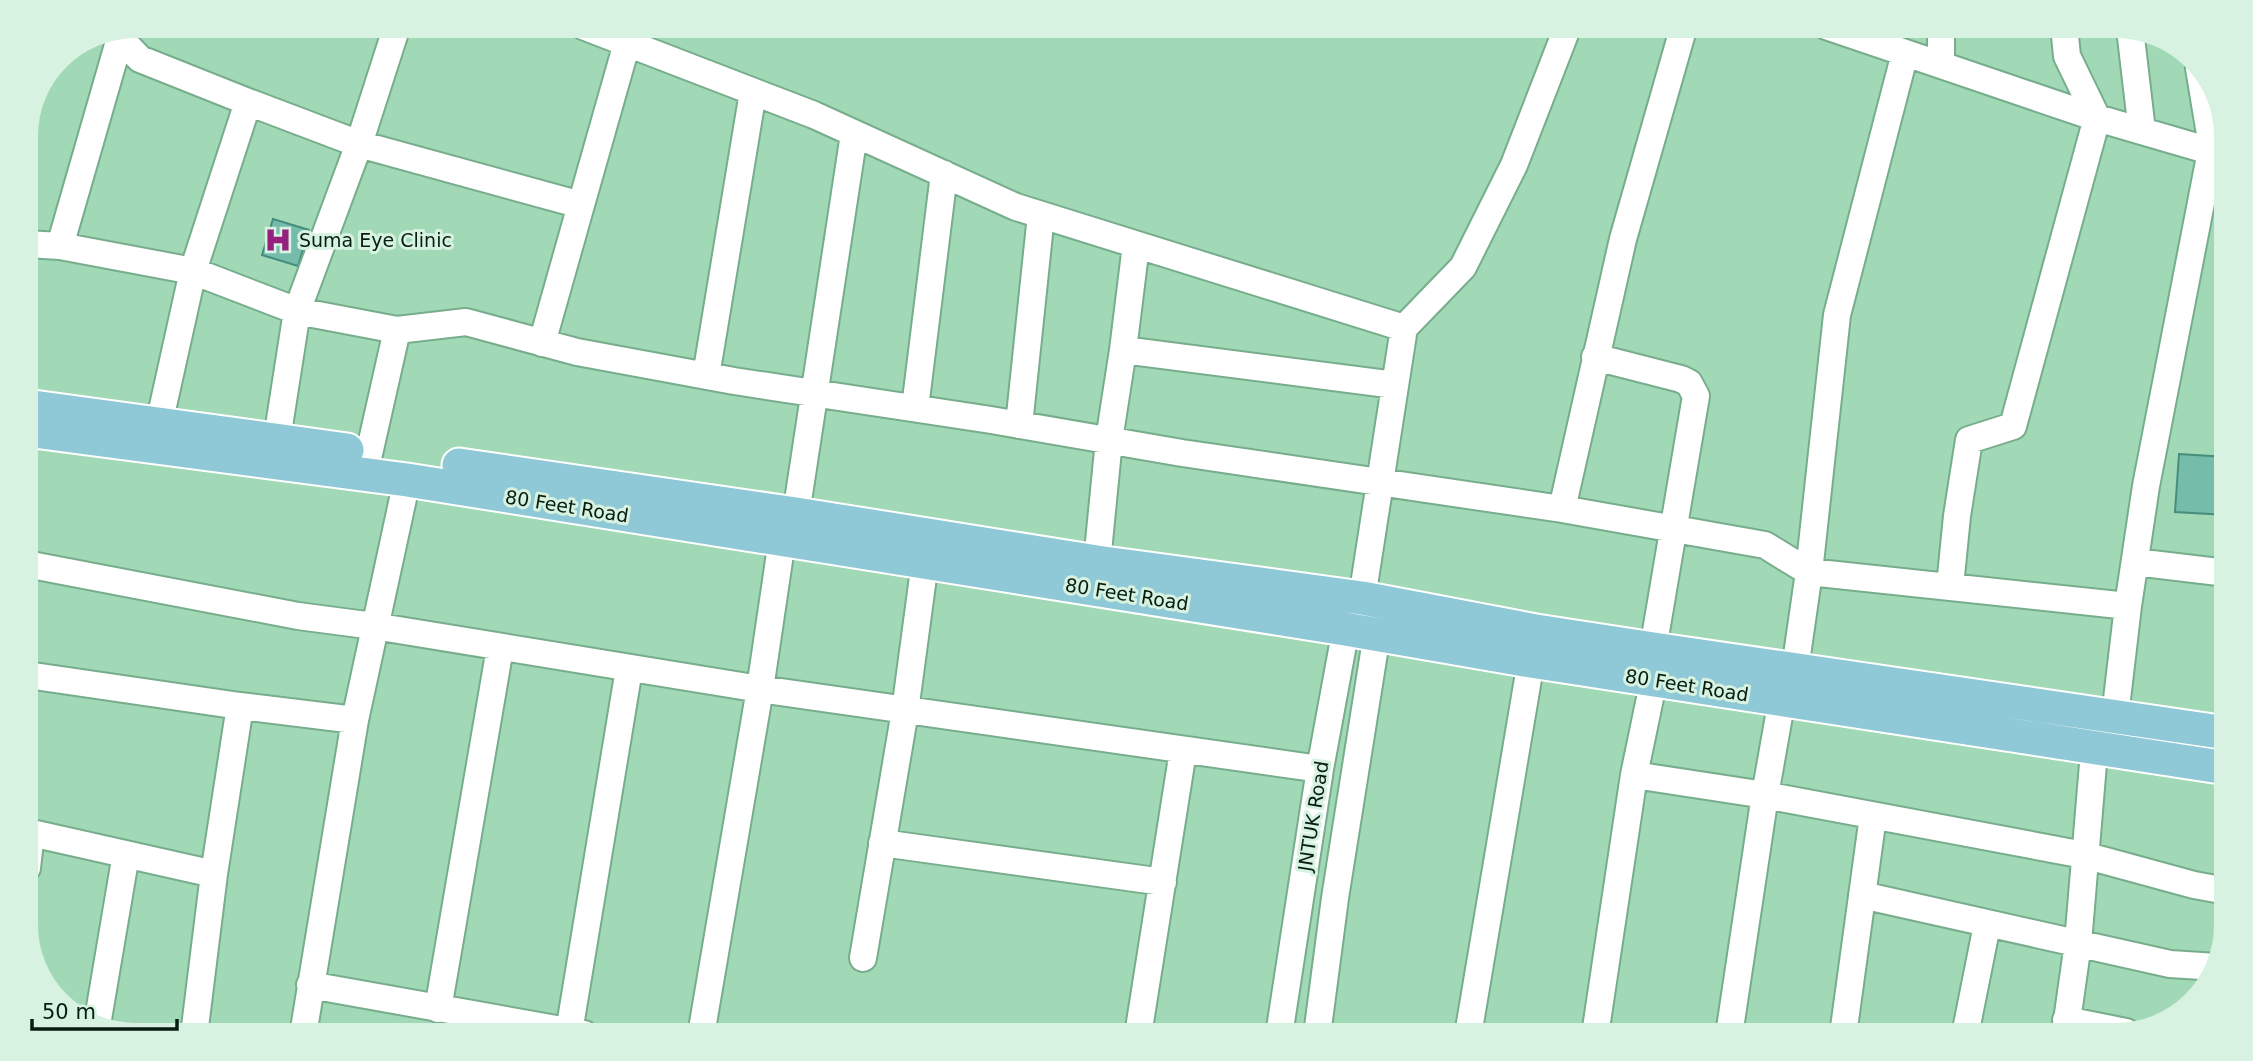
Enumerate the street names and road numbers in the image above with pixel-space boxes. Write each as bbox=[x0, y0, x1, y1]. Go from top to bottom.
street label: 80 Feet Road bbox=[504, 485, 630, 527]
street label: 80 Feet Road bbox=[1064, 573, 1190, 615]
street label: 80 Feet Road bbox=[1624, 664, 1750, 706]
street label: JNTUK Road bbox=[1293, 759, 1333, 874]

